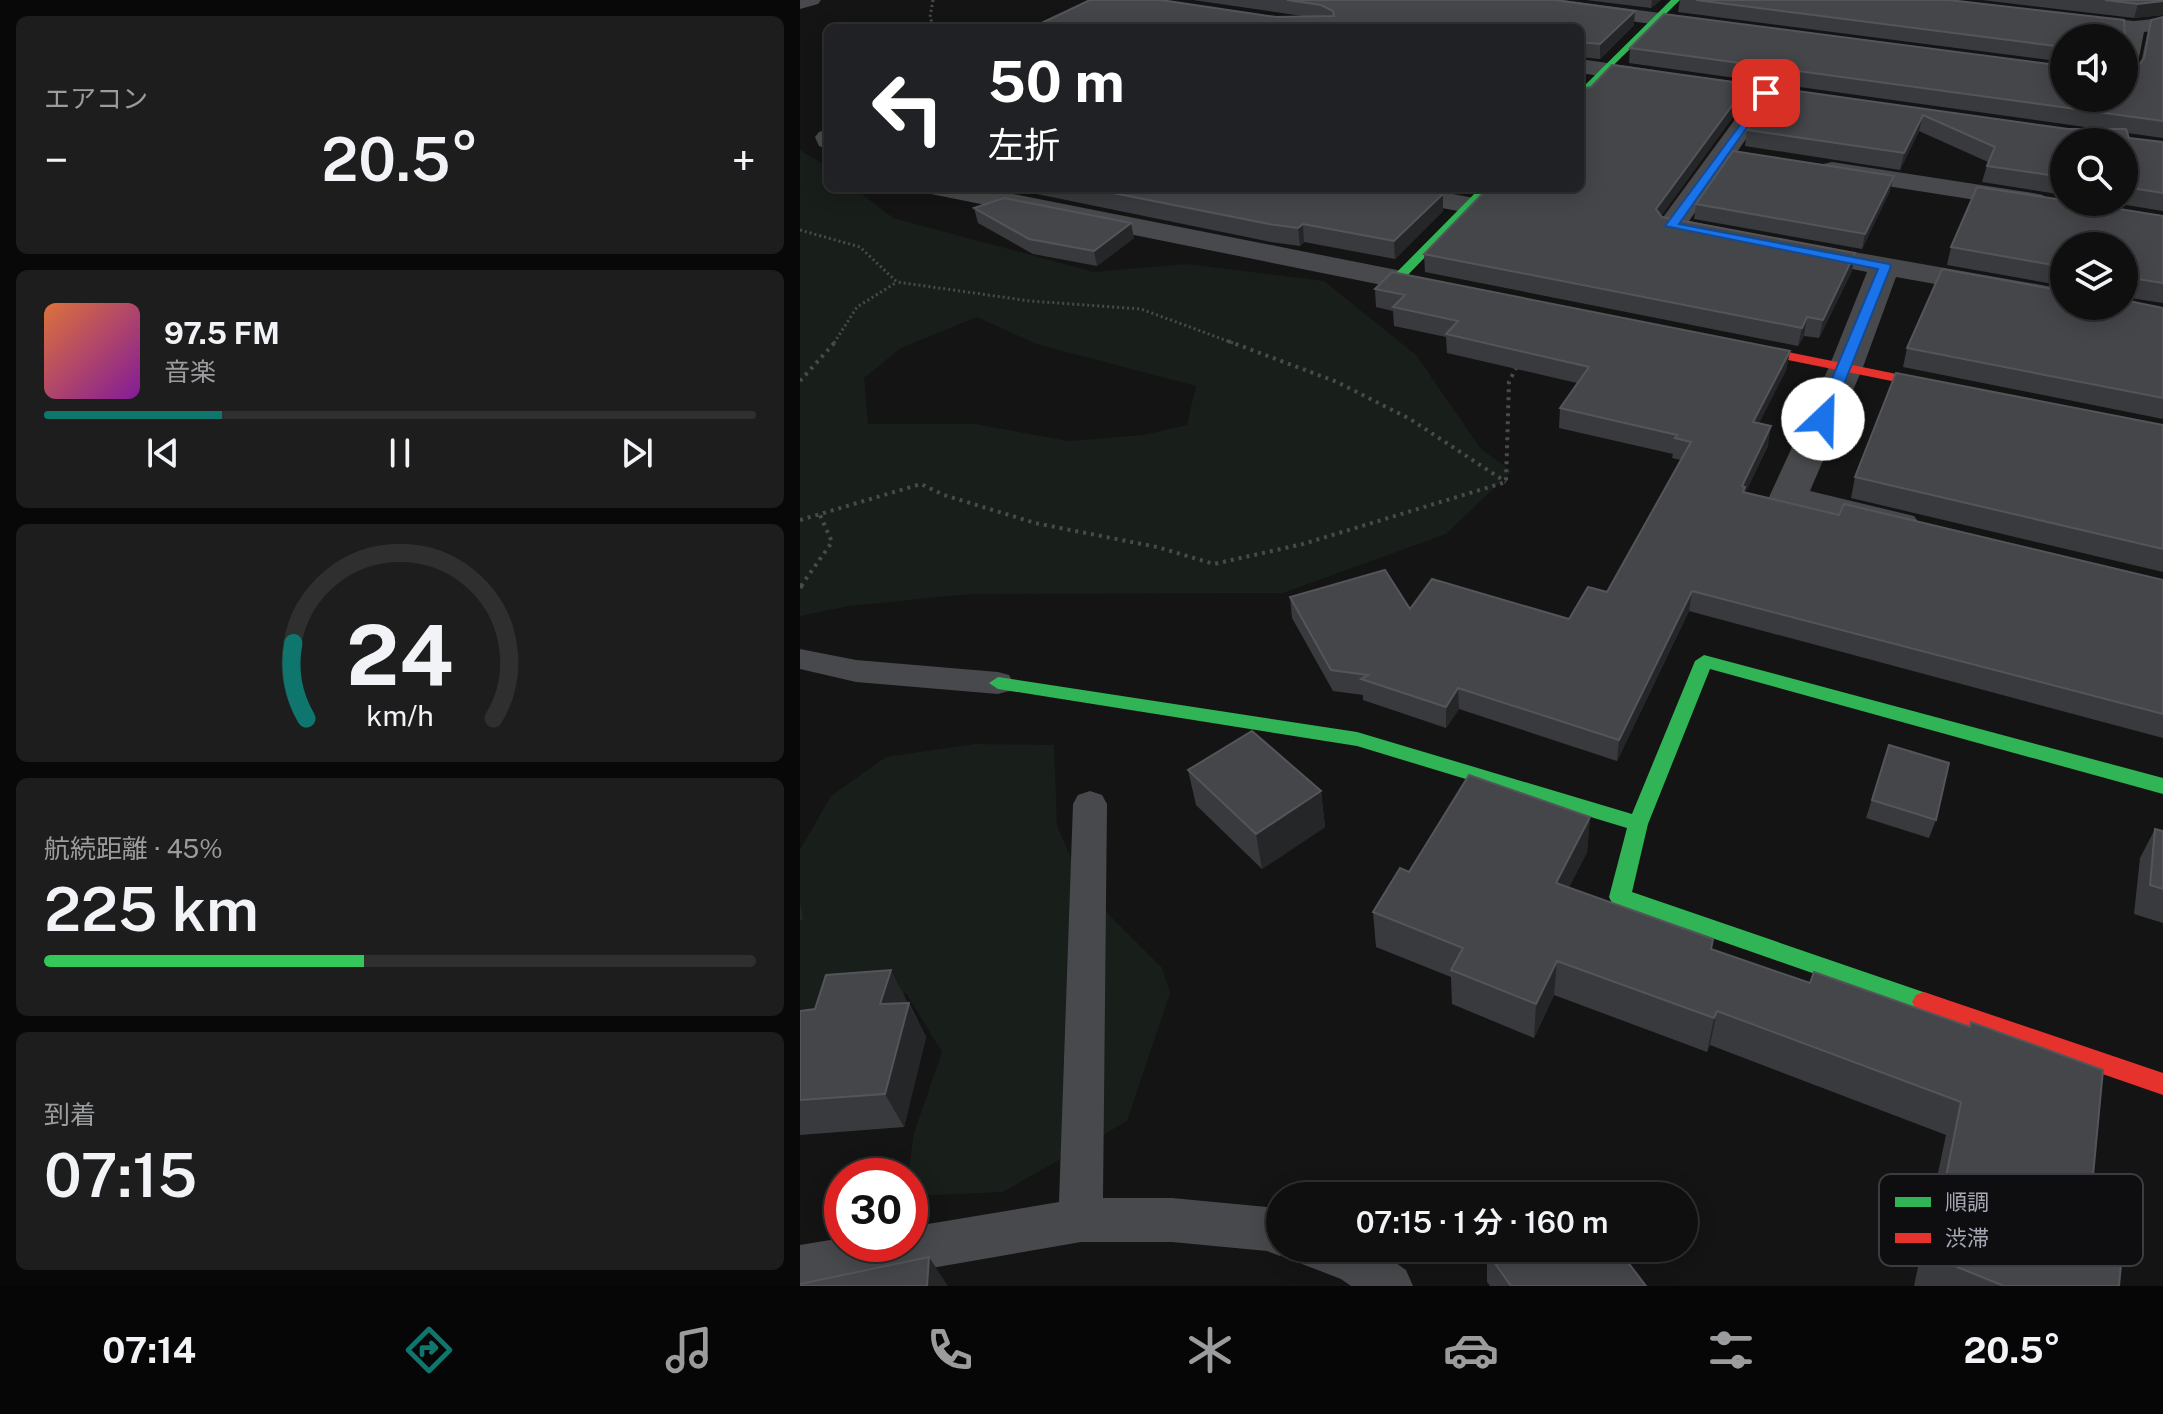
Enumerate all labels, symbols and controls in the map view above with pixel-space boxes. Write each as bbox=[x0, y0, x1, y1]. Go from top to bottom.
map controls bbox=[2050, 24, 2138, 320]
button: sound bbox=[2050, 24, 2138, 112]
text: 50 m bbox=[988, 49, 1125, 115]
icon: left bbox=[856, 56, 960, 160]
pin bbox=[1732, 59, 1800, 127]
icon: arrive bbox=[1744, 71, 1788, 115]
text: エアコン bbox=[44, 83, 148, 114]
text: 20.5° bbox=[321, 124, 479, 195]
text: 左折 bbox=[988, 124, 1060, 166]
button: search bbox=[2050, 128, 2138, 216]
text: − bbox=[44, 134, 68, 186]
text: + bbox=[732, 134, 756, 186]
button: layers bbox=[2050, 232, 2138, 320]
text: 97.5 FM bbox=[164, 315, 280, 351]
text: 音楽 bbox=[164, 356, 216, 387]
position arrow bbox=[1781, 377, 1865, 461]
icon: previous bbox=[141, 431, 185, 475]
icon: pause bbox=[378, 431, 422, 475]
icon: next bbox=[615, 431, 659, 475]
text: 24 bbox=[346, 606, 454, 704]
text: km/h bbox=[366, 699, 434, 732]
text: 航続距離 · 45% bbox=[44, 833, 223, 864]
text: 225 km bbox=[44, 874, 259, 945]
text: 到着 bbox=[44, 1099, 96, 1130]
text: 07:15 bbox=[44, 1140, 197, 1211]
speed limit sign: 30 bbox=[824, 1158, 928, 1262]
legend bbox=[1879, 1174, 2143, 1266]
text: 順調 bbox=[1945, 1189, 1989, 1215]
text: 07:15 · 1 分 · 160 m bbox=[1356, 1204, 1608, 1240]
text: 渋滞 bbox=[1945, 1225, 1989, 1251]
icon: directions bbox=[401, 1322, 457, 1378]
icon: music bbox=[661, 1322, 717, 1378]
icon: phone bbox=[922, 1322, 978, 1378]
icon: climate bbox=[1182, 1322, 1238, 1378]
icon: car bbox=[1443, 1322, 1499, 1378]
icon: filters bbox=[1703, 1322, 1759, 1378]
text: 07:14 bbox=[102, 1329, 196, 1371]
text: 20.5° bbox=[1964, 1329, 2061, 1371]

